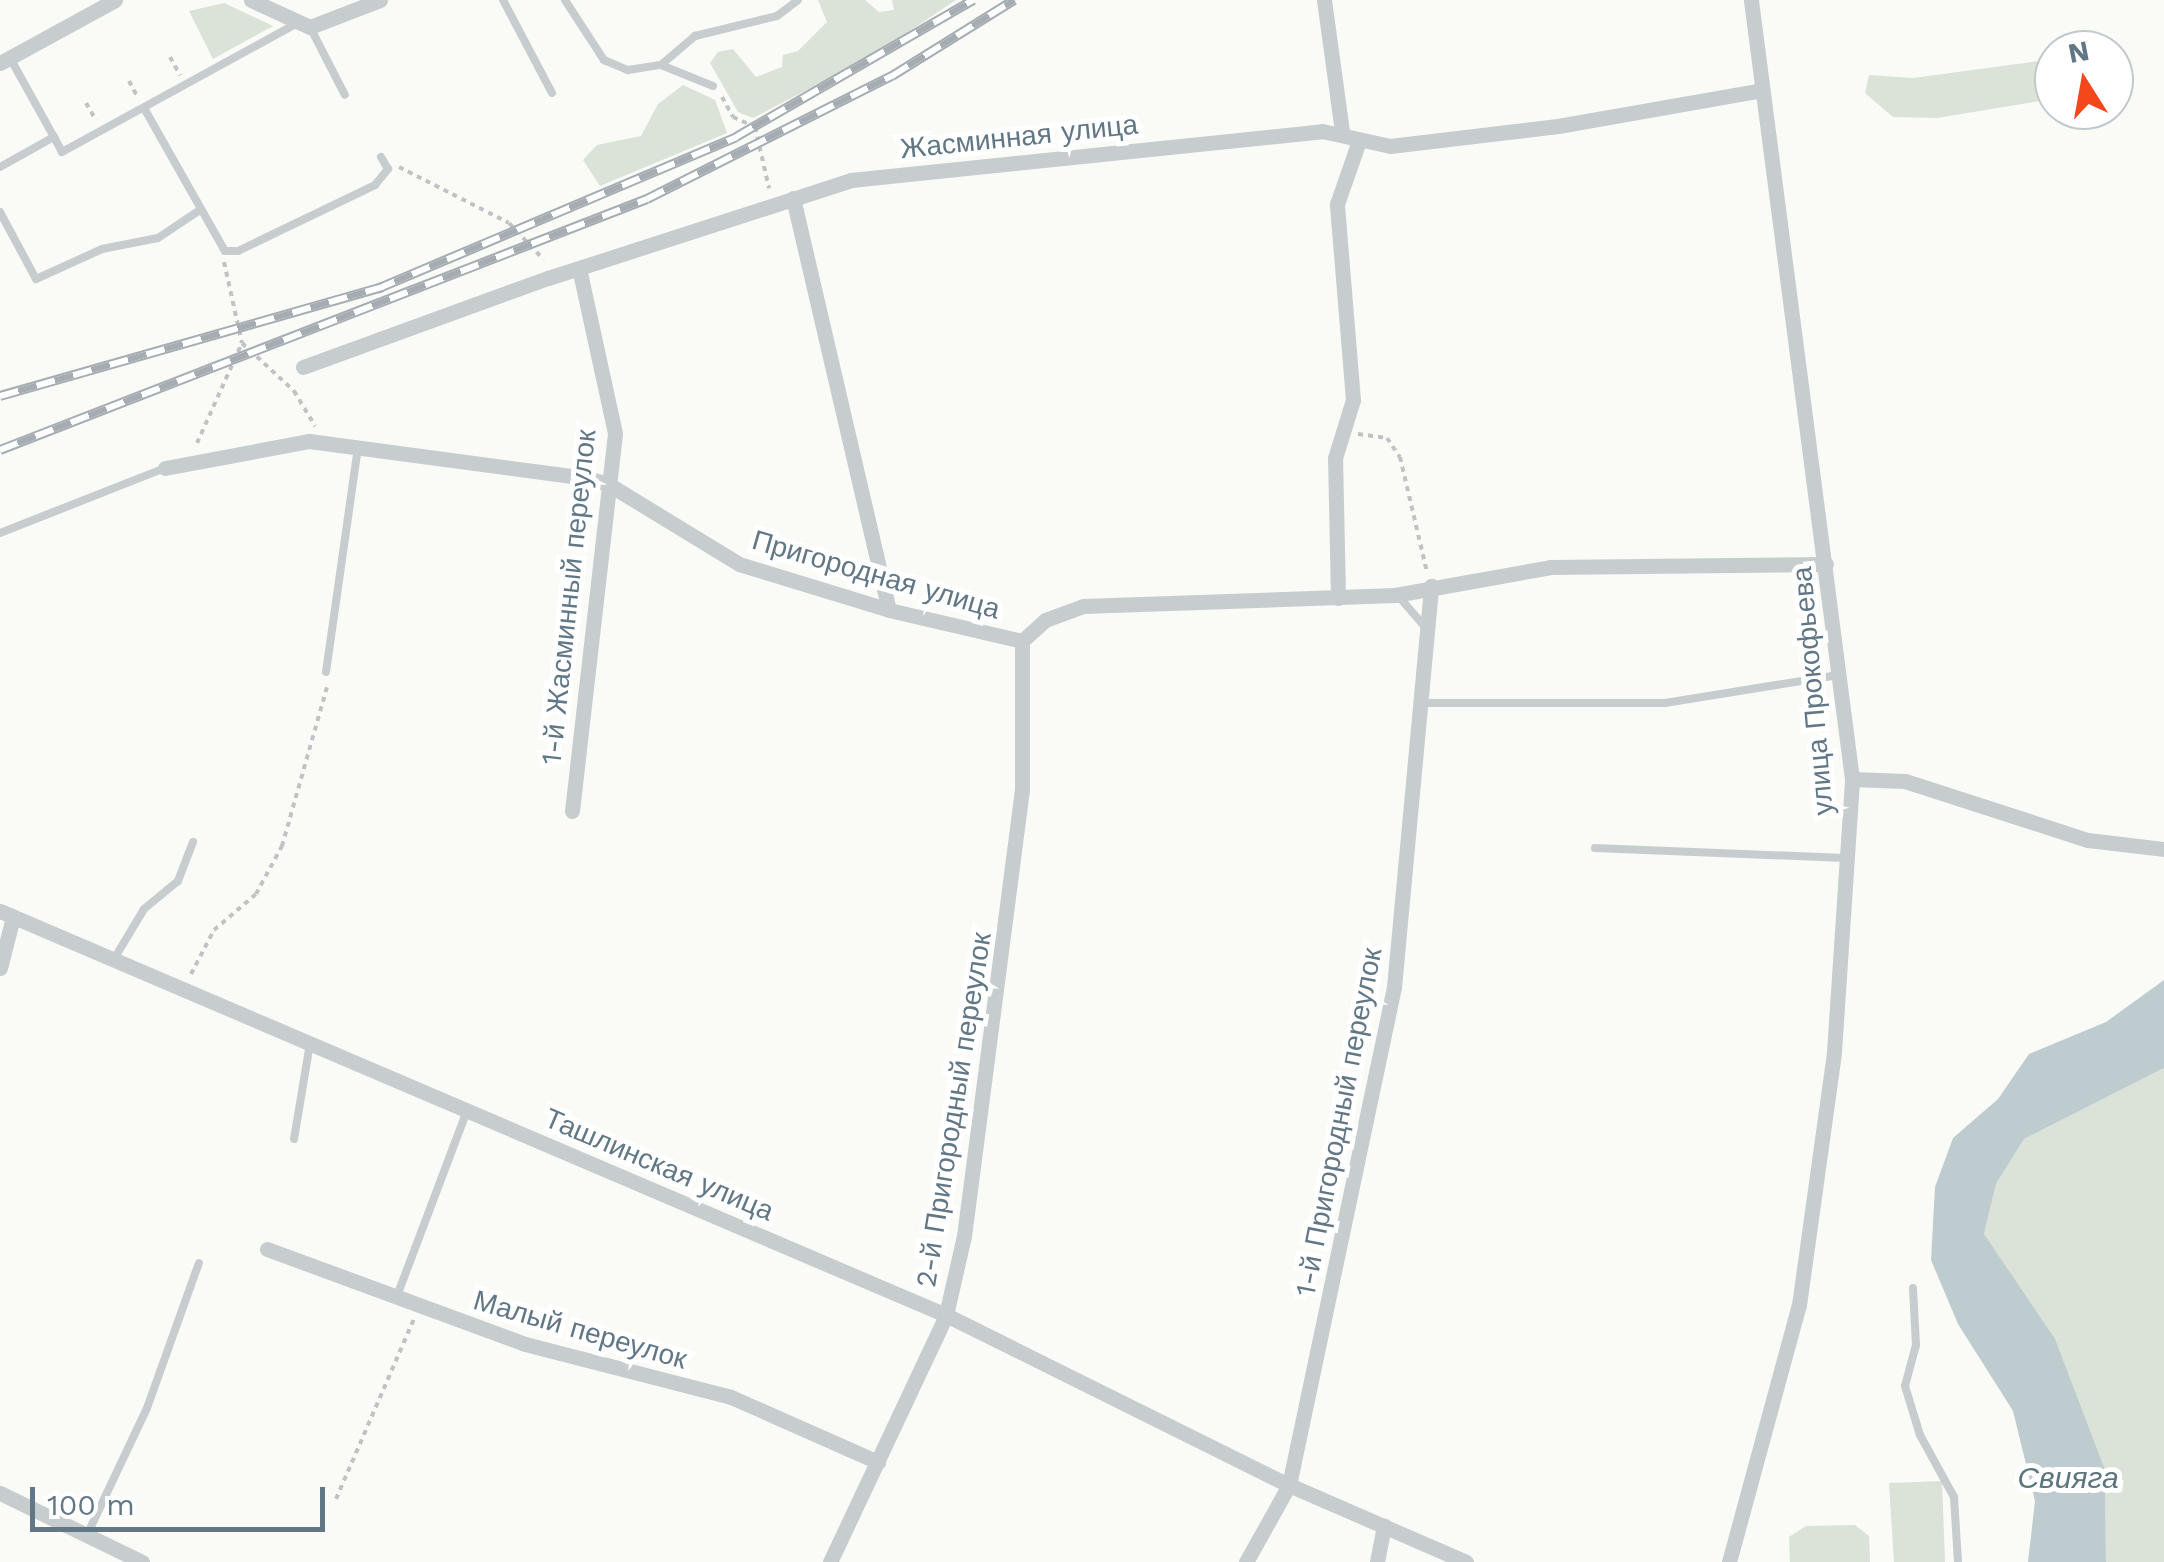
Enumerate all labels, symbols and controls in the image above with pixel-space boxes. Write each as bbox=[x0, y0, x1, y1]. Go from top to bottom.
north arrow bbox=[2034, 30, 2134, 130]
text: N bbox=[2065, 34, 2092, 70]
street label: Жасминная улица bbox=[898, 108, 1140, 166]
street label: 1-й Жасминный переулок bbox=[535, 428, 603, 766]
street label: Пригородная улица bbox=[748, 524, 1004, 626]
street label: улица Прокофьева bbox=[1785, 565, 1841, 817]
street label: 2-й Пригородный переулок bbox=[909, 930, 999, 1290]
street label: 1-й Пригородный переулок bbox=[1289, 945, 1389, 1299]
street label: Ташлинская улица bbox=[539, 1102, 779, 1228]
street label: Малый переулок bbox=[469, 1283, 691, 1377]
water label: Свияга bbox=[2017, 1460, 2119, 1496]
scale bar bbox=[35, 1467, 330, 1529]
text: 100 m bbox=[47, 1487, 135, 1522]

